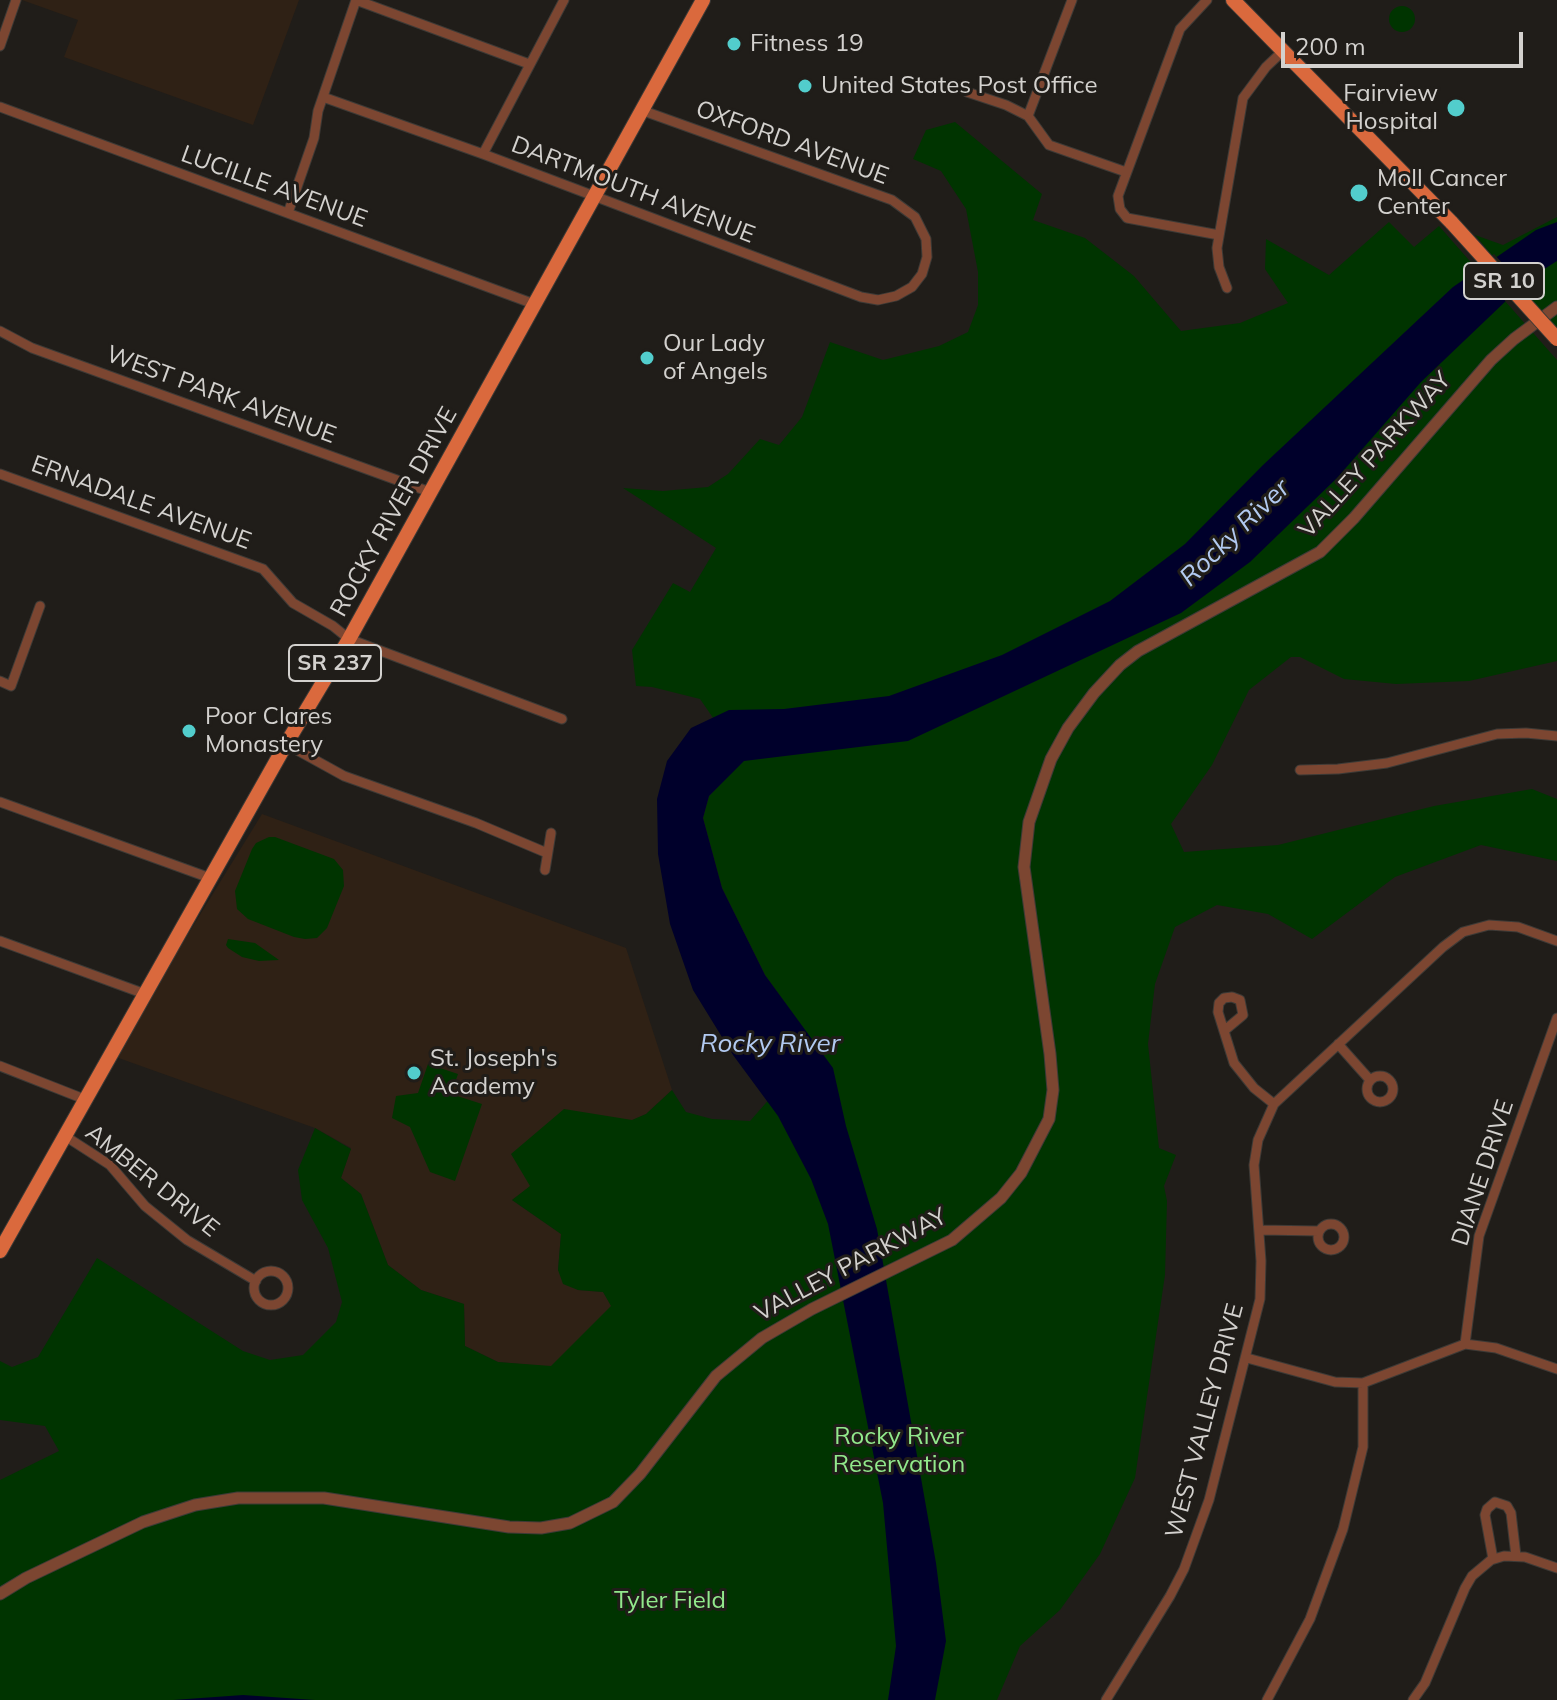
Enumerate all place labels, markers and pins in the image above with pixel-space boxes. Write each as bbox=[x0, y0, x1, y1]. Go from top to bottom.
place label: Fitness 19 bbox=[750, 30, 864, 58]
marker: Fitness 19 bbox=[725, 35, 743, 53]
place label: United States Post Office bbox=[821, 72, 1097, 100]
marker: United States Post Office bbox=[796, 77, 814, 95]
place label: Fairview Hospital bbox=[1343, 80, 1438, 136]
marker: Fairview Hospital bbox=[1445, 97, 1467, 119]
place label: Moll Cancer Center bbox=[1377, 165, 1507, 221]
marker: Moll Cancer Center bbox=[1348, 182, 1370, 204]
place label: Our Lady of Angels bbox=[663, 330, 768, 386]
marker: Our Lady of Angels bbox=[638, 349, 656, 367]
place label: Poor Clares Monastery bbox=[205, 703, 333, 759]
marker: Poor Clares Monastery bbox=[180, 722, 198, 740]
place label: St. Joseph's Academy bbox=[430, 1045, 558, 1101]
marker: St. Joseph's Academy bbox=[405, 1064, 423, 1082]

